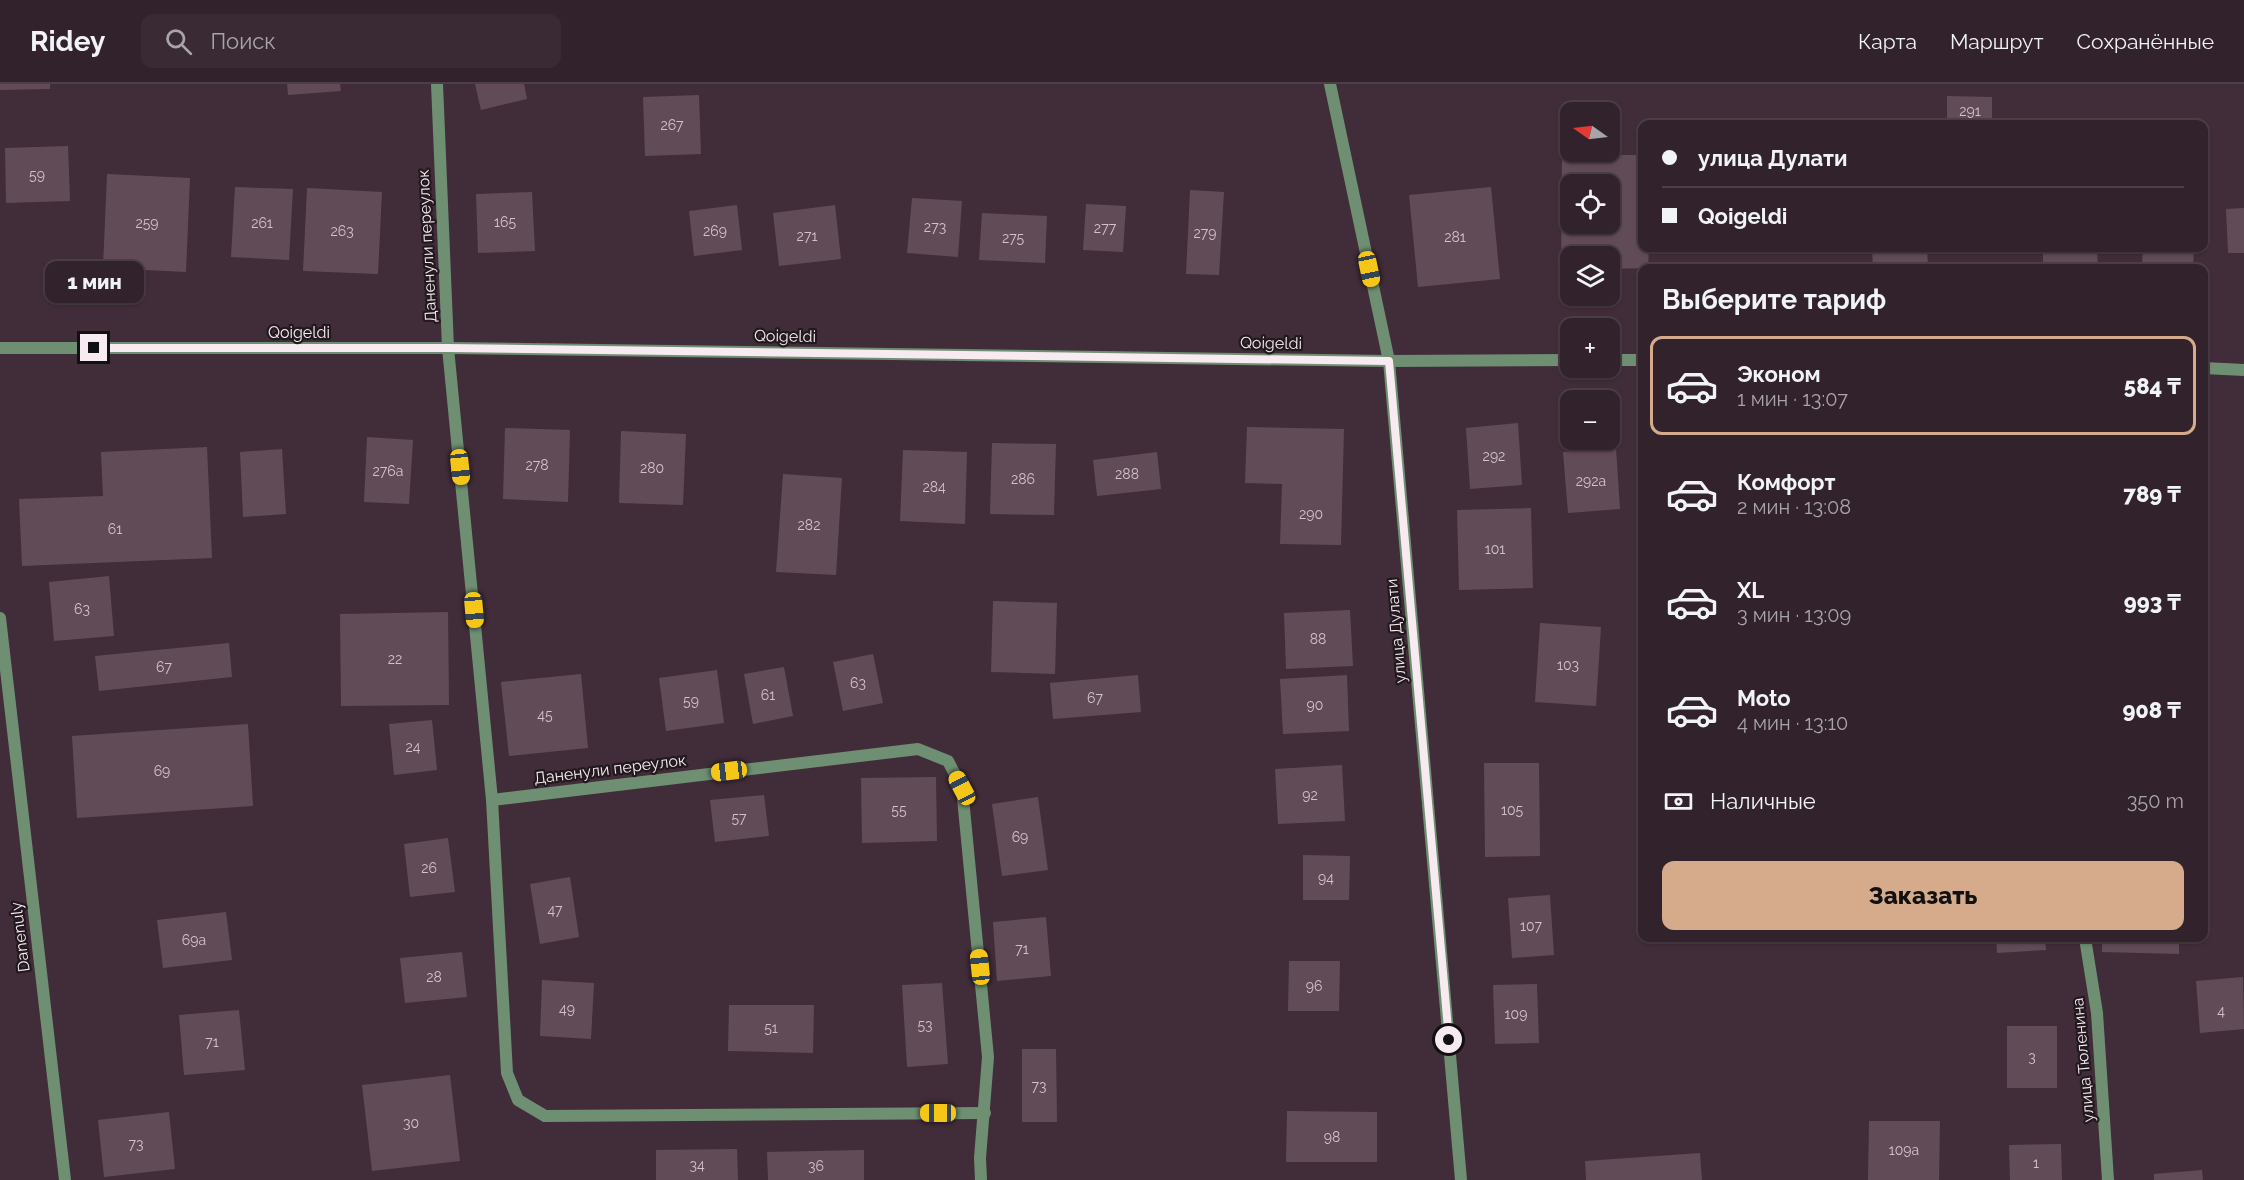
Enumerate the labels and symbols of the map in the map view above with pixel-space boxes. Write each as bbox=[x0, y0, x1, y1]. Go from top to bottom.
north arrow bbox=[1560, 102, 1620, 162]
house number: 291 bbox=[1959, 103, 1981, 119]
house number: 267 bbox=[660, 117, 684, 133]
house number: 59 bbox=[29, 167, 45, 183]
street label: Даненули переулок bbox=[414, 169, 440, 323]
house number: 165 bbox=[494, 214, 516, 230]
house number: 259 bbox=[135, 215, 159, 231]
house number: 261 bbox=[251, 215, 273, 231]
house number: 273 bbox=[924, 219, 946, 235]
house number: 277 bbox=[1094, 220, 1117, 236]
house number: 263 bbox=[330, 223, 354, 239]
house number: 269 bbox=[703, 223, 727, 239]
house number: 279 bbox=[1194, 225, 1216, 241]
house number: 271 bbox=[797, 228, 817, 244]
house number: 281 bbox=[1444, 229, 1466, 245]
house number: 275 bbox=[1002, 230, 1024, 246]
car bbox=[1356, 250, 1382, 288]
callout: 1 мин bbox=[44, 261, 144, 303]
street label: Qoigeldi bbox=[268, 323, 330, 342]
street label: Qoigeldi bbox=[754, 326, 816, 346]
street label: Qoigeldi bbox=[1240, 333, 1302, 353]
route end bbox=[80, 334, 107, 361]
car bbox=[449, 448, 471, 486]
house number: 292 bbox=[1483, 448, 1505, 464]
house number: 278 bbox=[525, 457, 549, 473]
house number: 280 bbox=[640, 460, 664, 476]
house number: 276а bbox=[373, 463, 403, 479]
house number: 288 bbox=[1115, 466, 1139, 482]
house number: 286 bbox=[1011, 471, 1035, 487]
house number: 292а bbox=[1576, 473, 1606, 489]
house number: 284 bbox=[922, 479, 946, 495]
house number: 290 bbox=[1299, 506, 1323, 522]
house number: 282 bbox=[798, 517, 820, 533]
house number: 61 bbox=[108, 521, 122, 537]
house number: 101 bbox=[1485, 541, 1505, 557]
street label: улица Дулати bbox=[1382, 578, 1410, 684]
car bbox=[463, 591, 485, 629]
house number: 63 bbox=[74, 601, 90, 617]
house number: 88 bbox=[1310, 631, 1326, 647]
house number: 22 bbox=[388, 651, 402, 667]
house number: 103 bbox=[1557, 657, 1579, 673]
house number: 67 bbox=[156, 659, 172, 675]
house number: 63 bbox=[850, 675, 866, 691]
house number: 61 bbox=[761, 687, 775, 703]
house number: 67 bbox=[1087, 690, 1103, 706]
house number: 59 bbox=[683, 693, 699, 709]
house number: 90 bbox=[1307, 697, 1323, 713]
house number: 45 bbox=[537, 707, 553, 723]
house number: 24 bbox=[406, 739, 421, 755]
street label: Даненули переулок bbox=[533, 750, 687, 788]
car bbox=[710, 760, 748, 782]
house number: 69 bbox=[154, 763, 170, 779]
car bbox=[946, 768, 978, 808]
house number: 92 bbox=[1302, 787, 1318, 803]
house number: 55 bbox=[891, 802, 907, 818]
house number: 105 bbox=[1501, 802, 1523, 818]
house number: 57 bbox=[731, 810, 747, 826]
house number: 69 bbox=[1012, 829, 1028, 845]
house number: 26 bbox=[421, 860, 437, 876]
house number: 94 bbox=[1318, 870, 1334, 886]
street label: Danenuly bbox=[6, 901, 34, 973]
house number: 47 bbox=[547, 902, 563, 918]
house number: 107 bbox=[1520, 918, 1542, 934]
house number: 69а bbox=[182, 932, 206, 948]
house number: 71 bbox=[1015, 941, 1029, 957]
car bbox=[969, 948, 991, 986]
house number: 28 bbox=[426, 969, 442, 985]
house number: 96 bbox=[1306, 978, 1322, 994]
street label: улица Тюленина bbox=[2068, 997, 2098, 1123]
house number: 49 bbox=[559, 1001, 575, 1017]
house number: 4 bbox=[2217, 1003, 2225, 1019]
house number: 109 bbox=[1505, 1006, 1527, 1022]
house number: 53 bbox=[917, 1017, 933, 1033]
house number: 51 bbox=[764, 1020, 778, 1036]
route start bbox=[1435, 1026, 1462, 1053]
house number: 71 bbox=[205, 1034, 219, 1050]
house number: 3 bbox=[2028, 1049, 2036, 1065]
house number: 73 bbox=[1032, 1078, 1046, 1094]
car bbox=[920, 1104, 956, 1122]
house number: 30 bbox=[403, 1115, 419, 1131]
house number: 98 bbox=[1324, 1129, 1340, 1145]
house number: 73 bbox=[129, 1136, 143, 1152]
house number: 109а bbox=[1889, 1142, 1919, 1158]
house number: 1 bbox=[2033, 1155, 2039, 1171]
house number: 34 bbox=[689, 1157, 705, 1173]
house number: 36 bbox=[808, 1158, 824, 1174]

